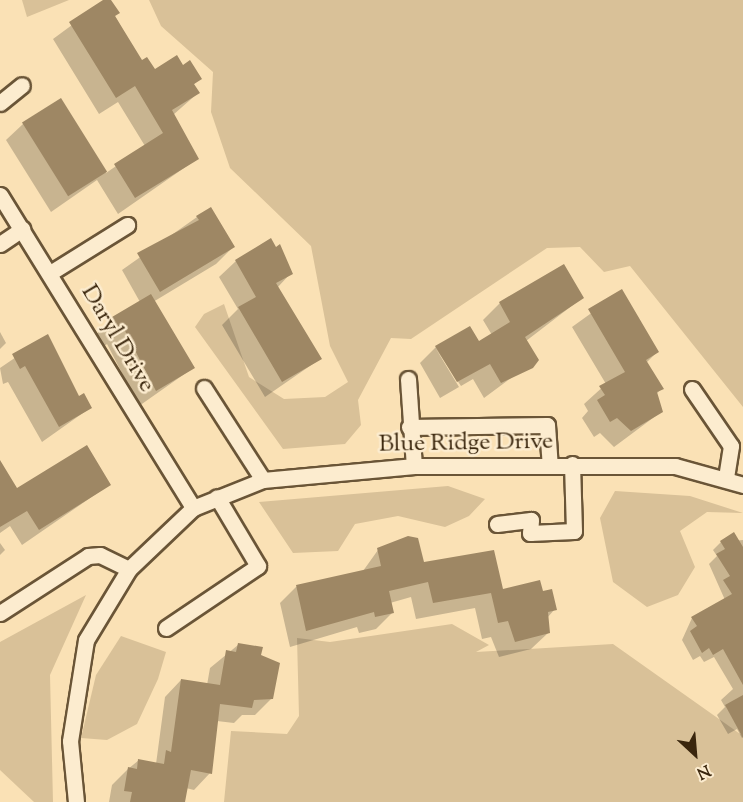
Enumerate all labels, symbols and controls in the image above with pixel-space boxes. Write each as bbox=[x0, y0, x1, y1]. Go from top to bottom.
street label: Daryl Drive bbox=[74, 280, 160, 398]
street label: Blue Ridge Drive bbox=[379, 428, 553, 460]
north arrow bbox=[665, 724, 725, 784]
text: N bbox=[692, 757, 714, 784]

